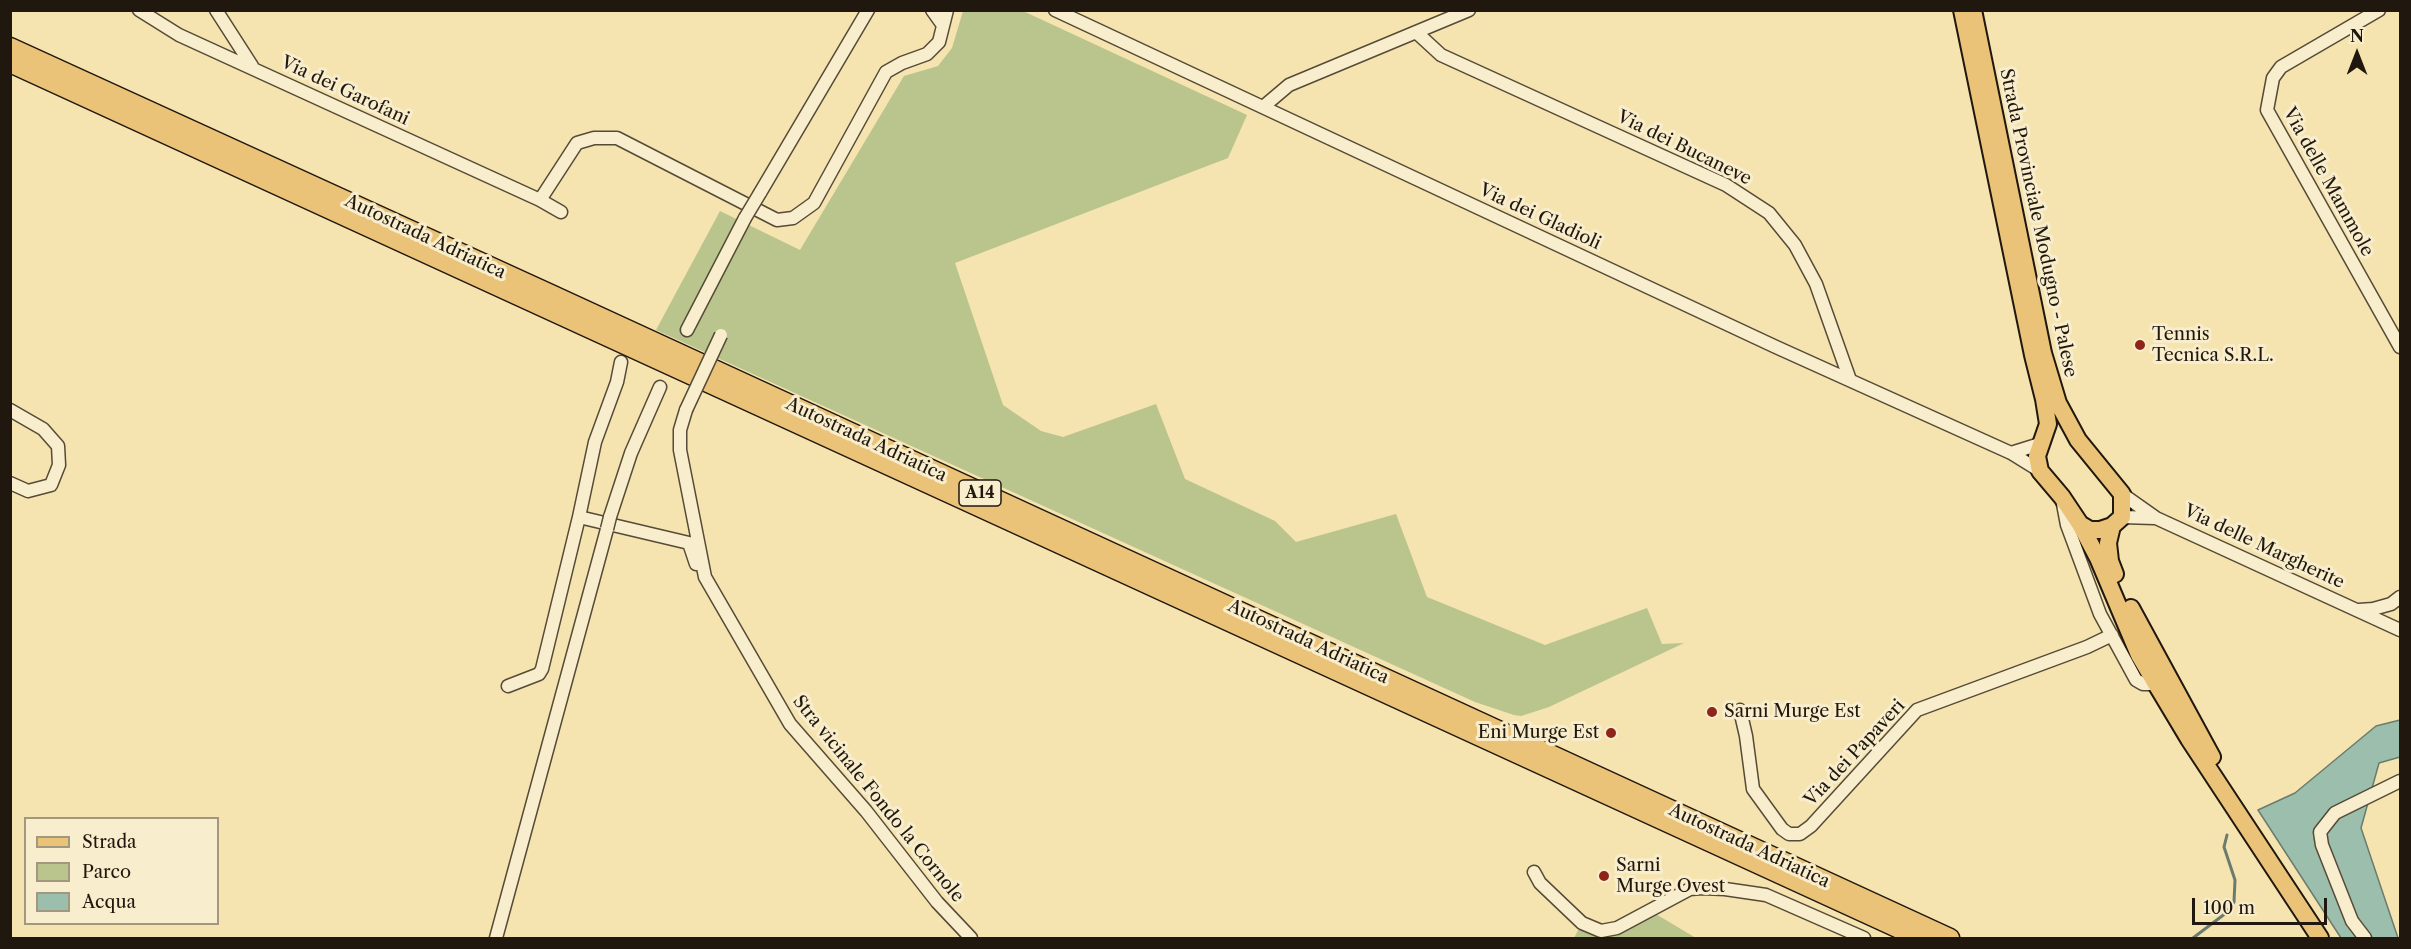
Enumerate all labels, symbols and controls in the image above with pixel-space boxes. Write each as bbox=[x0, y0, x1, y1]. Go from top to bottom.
north arrow bbox=[2327, 24, 2387, 84]
text: N bbox=[2350, 26, 2364, 46]
street label: Via dei Garofani bbox=[277, 52, 413, 130]
street label: Strada Provinciale Modugno - Palese bbox=[1995, 67, 2081, 379]
street label: Via delle Mammole bbox=[2278, 104, 2378, 260]
street label: Via dei Bucaneve bbox=[1613, 106, 1755, 190]
street label: Via dei Gladioli bbox=[1476, 179, 1604, 255]
street label: Autostrada Adriatica bbox=[341, 190, 509, 284]
place label: Tennis Tecnica S.R.L. bbox=[2152, 324, 2274, 366]
marker: Tennis Tecnica S.R.L. bbox=[2133, 338, 2147, 352]
street label: Autostrada Adriatica bbox=[782, 393, 950, 487]
road number: A14 bbox=[959, 480, 1001, 506]
street label: Via delle Margherite bbox=[2180, 500, 2348, 594]
street label: Autostrada Adriatica bbox=[1224, 595, 1392, 689]
street label: Stra vicinale Fondo la Cornole bbox=[788, 691, 968, 907]
street label: Via dei Papaveri bbox=[1800, 695, 1910, 811]
place label: Sarni Murge Est bbox=[1724, 701, 1861, 723]
marker: Sarni Murge Est bbox=[1705, 705, 1719, 719]
place label: Eni Murge Est bbox=[1478, 722, 1599, 744]
marker: Eni Murge Est bbox=[1604, 726, 1618, 740]
street label: Autostrada Adriatica bbox=[1665, 799, 1833, 893]
legend bbox=[24, 817, 219, 925]
text: Strada bbox=[82, 831, 137, 853]
place label: Sarni Murge Ovest bbox=[1616, 855, 1725, 898]
text: Parco bbox=[82, 861, 131, 883]
marker: Sarni Murge Ovest bbox=[1597, 869, 1611, 883]
scale bar bbox=[2195, 886, 2330, 924]
text: Acqua bbox=[82, 891, 136, 913]
text: 100 m bbox=[2203, 897, 2255, 919]

